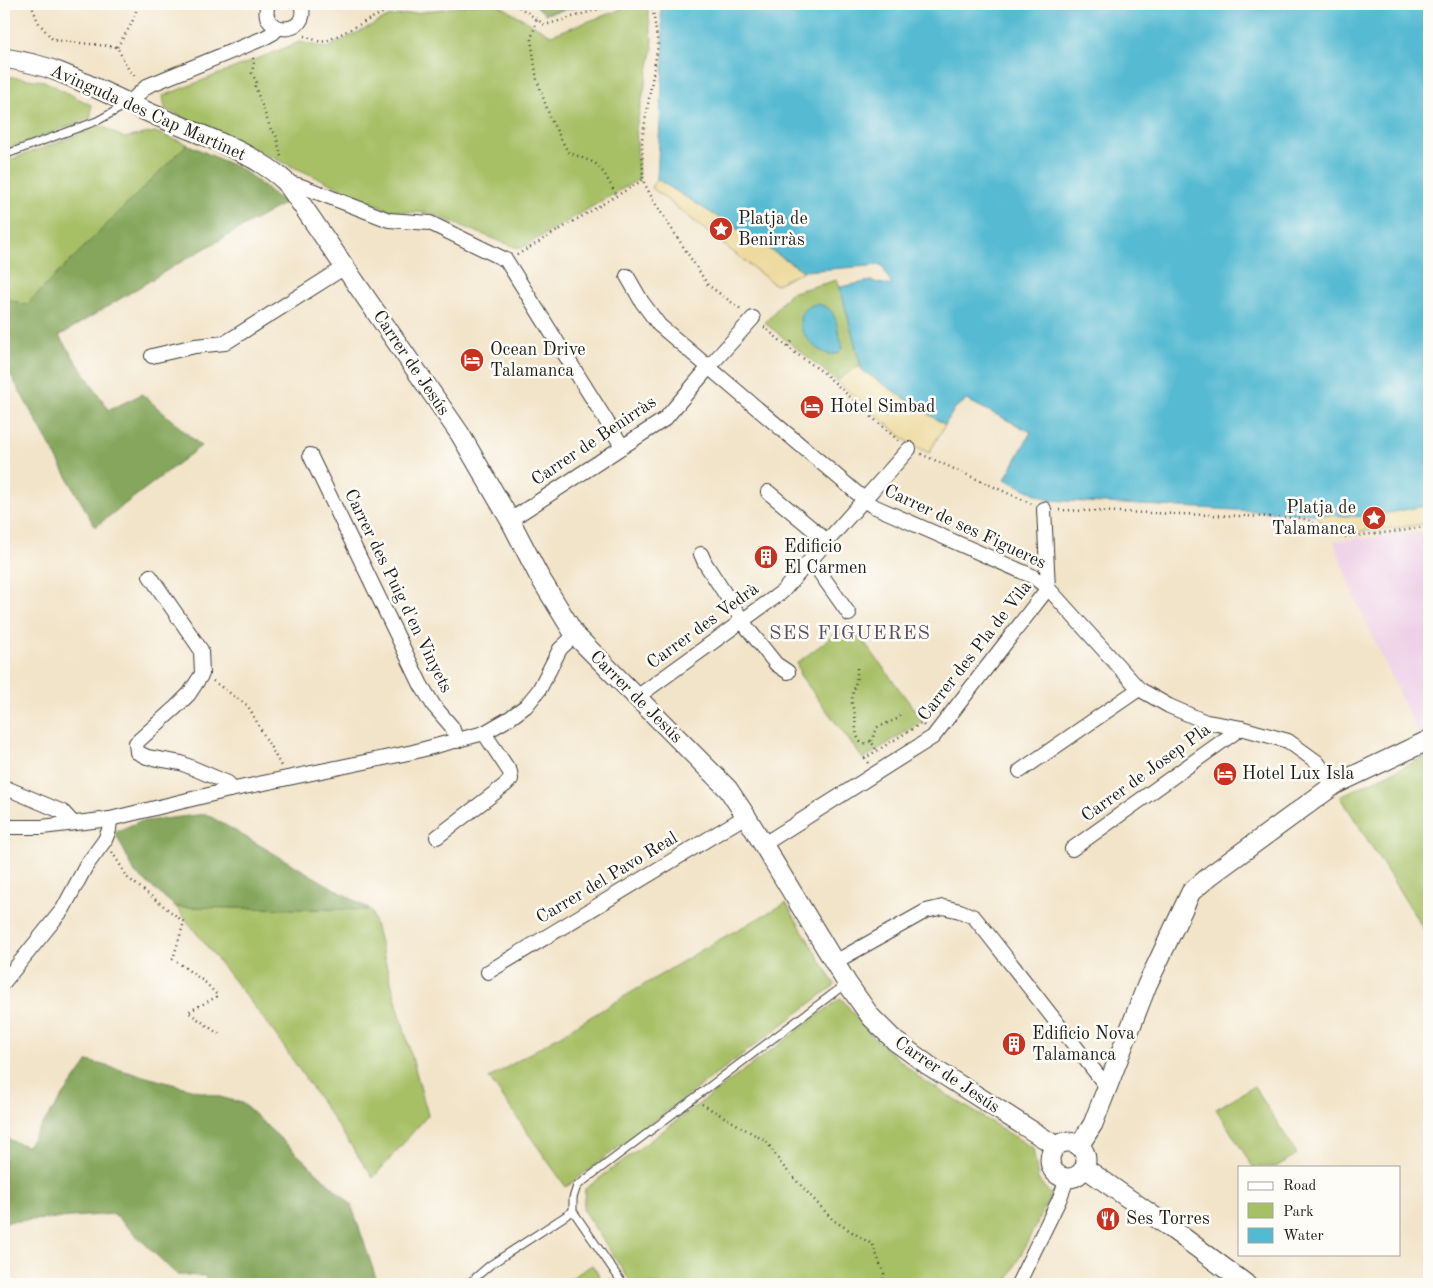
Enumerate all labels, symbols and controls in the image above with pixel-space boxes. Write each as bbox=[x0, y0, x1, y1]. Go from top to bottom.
street label: Avinguda des Cap Martinet bbox=[47, 62, 249, 164]
place label: Platja de Benirràs bbox=[738, 210, 808, 249]
place icon: Platja de Benirràs bbox=[708, 216, 734, 242]
street label: Carrer de Jesús bbox=[369, 307, 453, 419]
place label: Ocean Drive Talamanca bbox=[490, 341, 586, 380]
hotel icon: Ocean Drive Talamanca bbox=[459, 347, 485, 373]
street label: Carrer de Benirràs bbox=[528, 393, 660, 489]
hotel icon: Hotel Simbad bbox=[799, 394, 825, 420]
place label: Hotel Simbad bbox=[830, 398, 935, 416]
street label: Carrer de ses Figueres bbox=[881, 482, 1049, 572]
street label: Carrer des Puig d'en Vinyets bbox=[341, 486, 455, 696]
place label: Platja de Talamanca bbox=[1272, 499, 1356, 538]
place icon: Platja de Talamanca bbox=[1361, 505, 1387, 531]
place label: Edificio El Carmen bbox=[784, 538, 867, 577]
building icon: Edificio El Carmen bbox=[753, 544, 779, 570]
street label: Carrer des Pla de Vila bbox=[915, 577, 1035, 724]
street label: Carrer des Vedrà bbox=[644, 580, 762, 672]
district label: SES FIGUERES bbox=[769, 624, 931, 644]
street label: Carrer de Jesús bbox=[586, 647, 686, 747]
street label: Carrer de Josep Pla bbox=[1078, 720, 1214, 826]
hotel icon: Hotel Lux Isla bbox=[1212, 761, 1238, 787]
place label: Hotel Lux Isla bbox=[1242, 765, 1354, 783]
street label: Carrer del Pavo Real bbox=[533, 829, 681, 927]
place label: Edificio Nova Talamanca bbox=[1032, 1025, 1135, 1064]
building icon: Edificio Nova Talamanca bbox=[1001, 1031, 1027, 1057]
street label: Carrer de Jesús bbox=[891, 1033, 1003, 1117]
legend bbox=[1238, 1166, 1400, 1256]
text: Road bbox=[1283, 1179, 1317, 1194]
text: Park bbox=[1283, 1205, 1314, 1220]
restaurant icon: Ses Torres bbox=[1095, 1206, 1121, 1232]
place label: Ses Torres bbox=[1126, 1210, 1210, 1228]
text: Water bbox=[1283, 1229, 1324, 1244]

